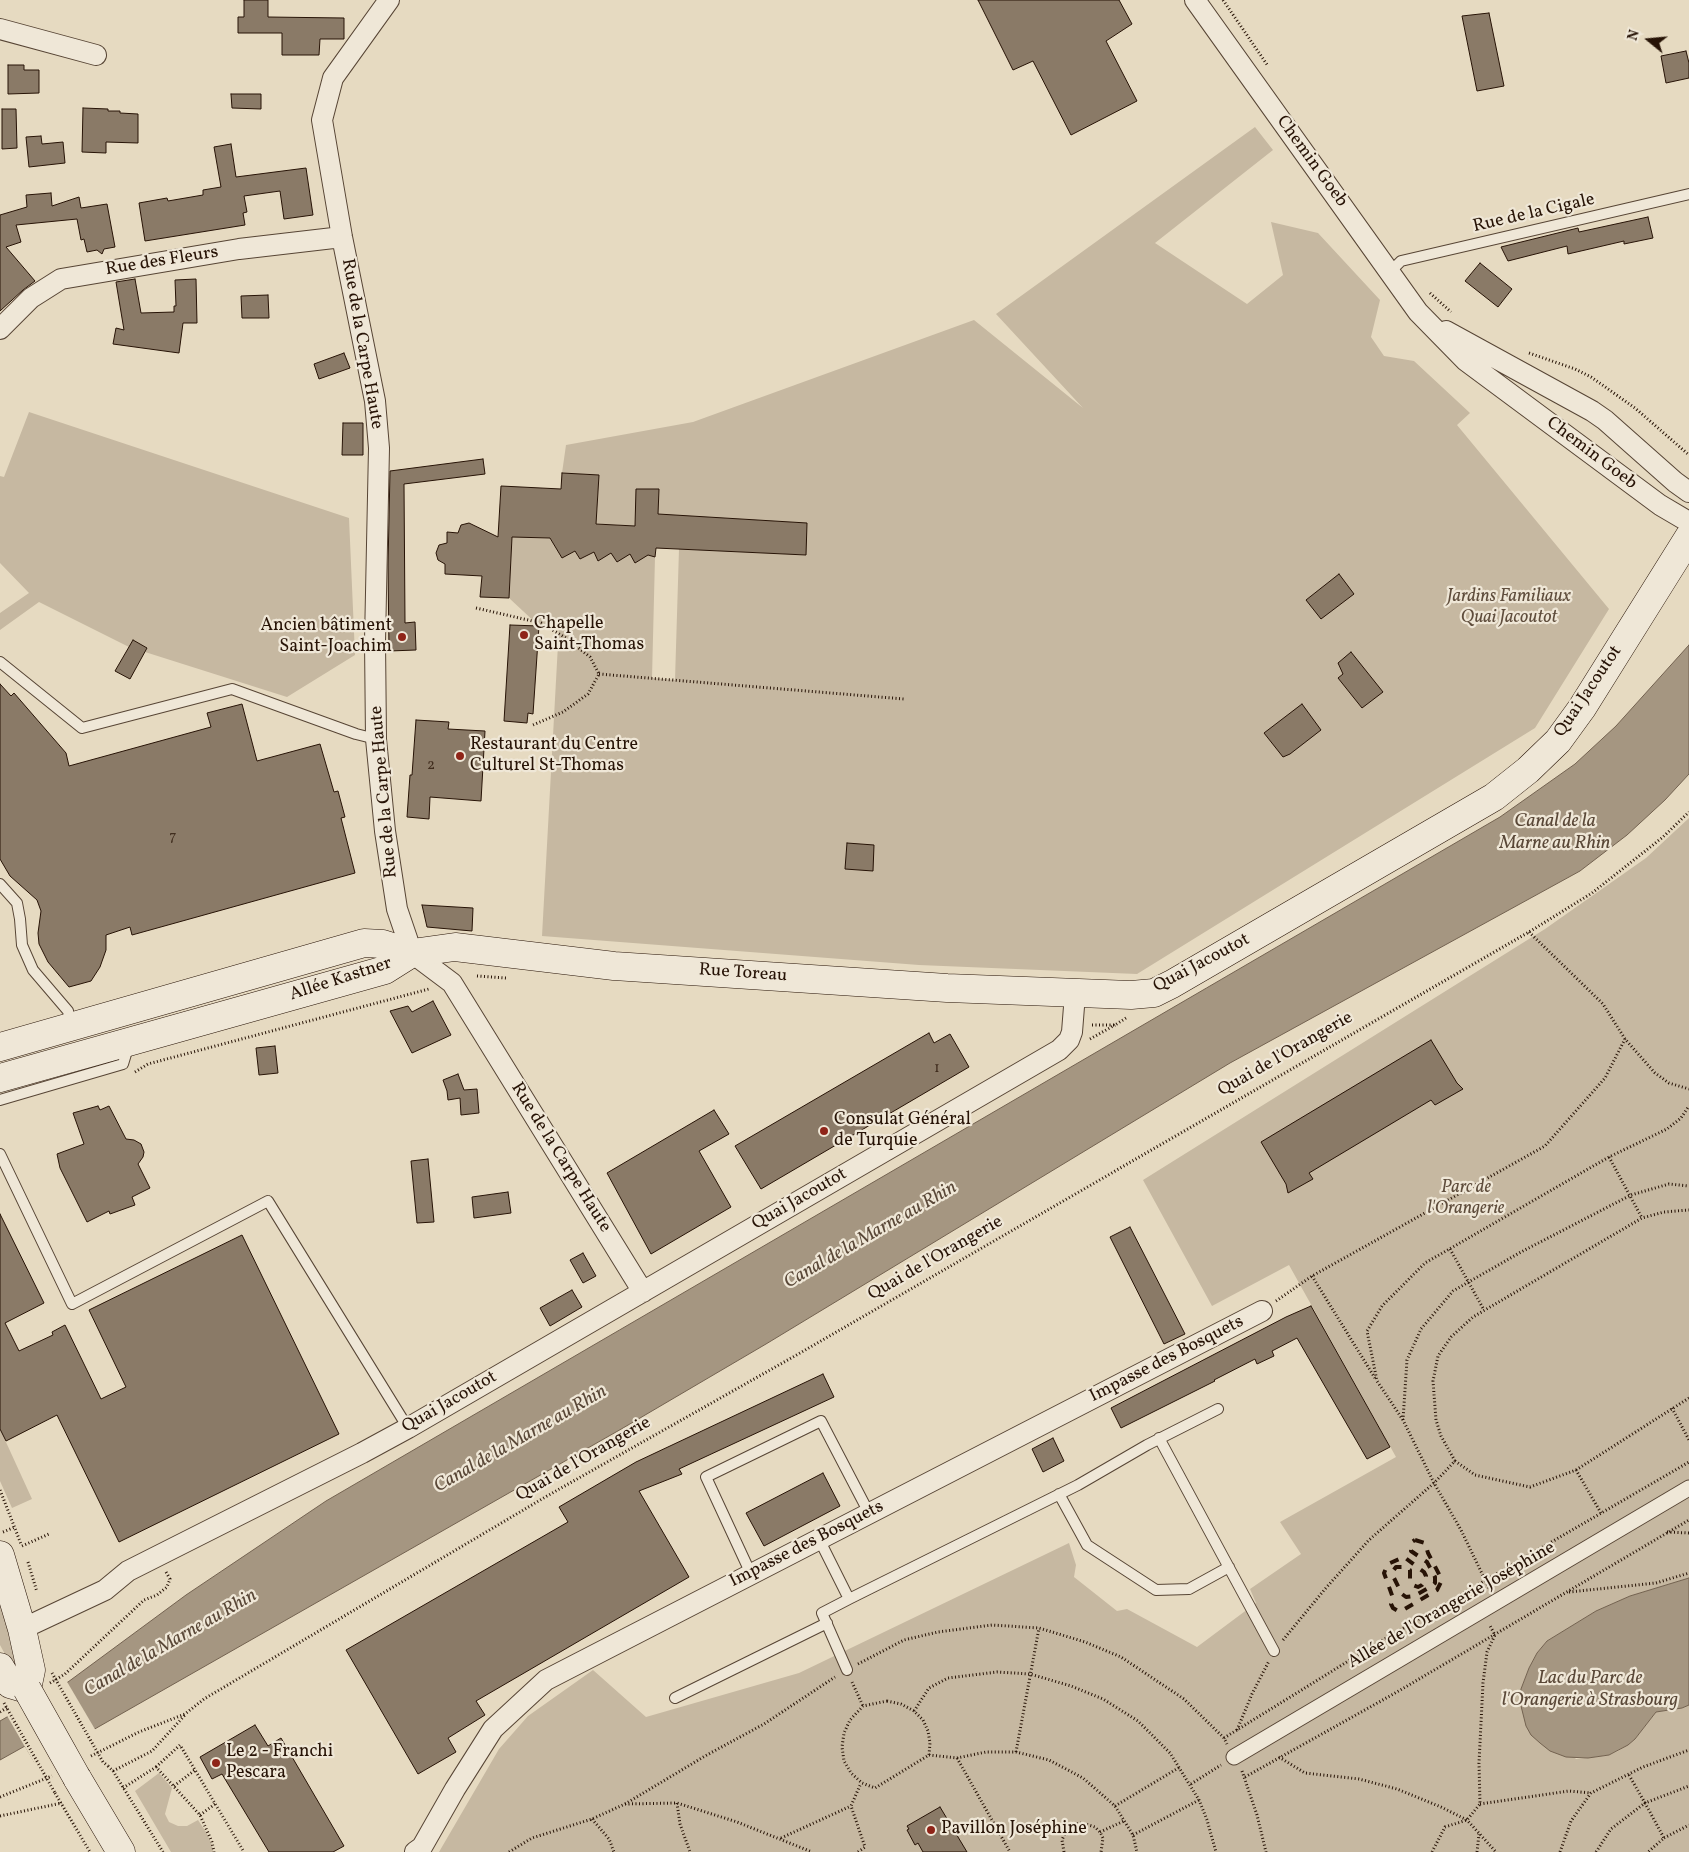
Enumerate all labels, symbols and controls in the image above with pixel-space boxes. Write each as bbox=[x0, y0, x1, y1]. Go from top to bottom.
north arrow bbox=[1624, 15, 1674, 65]
text: N bbox=[1624, 28, 1645, 43]
street label: Chemin Goeb bbox=[1271, 112, 1351, 212]
street label: Rue de la Cigale bbox=[1471, 190, 1597, 238]
street label: Rue des Fleurs bbox=[104, 242, 220, 282]
street label: Rue de la Carpe Haute bbox=[335, 257, 387, 431]
street label: Chemin Goeb bbox=[1541, 413, 1641, 495]
park label: Jardins Familiaux Quai Jacoutot bbox=[1447, 587, 1571, 630]
place label: Chapelle Saint-Thomas bbox=[534, 614, 644, 656]
place label: Ancien bâtiment Saint-Joachim bbox=[260, 616, 392, 659]
marker: Chapelle Saint-Thomas bbox=[518, 629, 530, 641]
marker: Ancien bâtiment Saint-Joachim bbox=[396, 631, 408, 643]
street label: Quai Jacoutot bbox=[1550, 642, 1628, 742]
street label: Rue de la Carpe Haute bbox=[367, 705, 403, 879]
place label: Restaurant du Centre Culturel St-Thomas bbox=[470, 735, 638, 778]
marker: Restaurant du Centre Culturel St-Thomas bbox=[454, 750, 466, 762]
house number: 2 bbox=[427, 757, 435, 775]
water label: Canal de la Marne au Rhin bbox=[1500, 812, 1610, 856]
house number: 7 bbox=[169, 828, 177, 846]
street label: Quai Jacoutot bbox=[1150, 930, 1254, 998]
street label: Allée Kastner bbox=[287, 953, 395, 1007]
street label: Rue Toreau bbox=[698, 960, 788, 988]
street label: Quai de l'Orangerie bbox=[1215, 1008, 1357, 1102]
house number: 1 bbox=[934, 1060, 940, 1078]
street label: Rue de la Carpe Haute bbox=[505, 1079, 615, 1237]
place label: Consulat Général de Turquie bbox=[834, 1110, 971, 1152]
marker: Consulat Général de Turquie bbox=[818, 1125, 830, 1137]
street label: Quai Jacoutot bbox=[749, 1164, 851, 1236]
water label: Canal de la Marne au Rhin bbox=[781, 1177, 961, 1295]
park label: Parc de l'Orangerie bbox=[1428, 1178, 1504, 1220]
street label: Quai de l'Orangerie bbox=[865, 1212, 1007, 1306]
street label: Impasse des Bosquets bbox=[1086, 1312, 1248, 1408]
street label: Quai Jacoutot bbox=[399, 1367, 501, 1439]
water label: Canal de la Marne au Rhin bbox=[431, 1381, 611, 1499]
street label: Quai de l'Orangerie bbox=[513, 1413, 655, 1507]
street label: Impasse des Bosquets bbox=[726, 1497, 888, 1593]
street label: Allée de l'Orangerie Joséphine bbox=[1345, 1538, 1559, 1674]
water label: Canal de la Marne au Rhin bbox=[81, 1585, 261, 1703]
water label: Lac du Parc de l'Orangerie à Strasbourg bbox=[1502, 1669, 1678, 1713]
place label: Le 2 - Franchi Pescara bbox=[226, 1742, 333, 1785]
marker: Le 2 - Franchi Pescara bbox=[210, 1757, 222, 1769]
place label: Pavillon Joséphine bbox=[941, 1819, 1087, 1841]
marker: Pavillon Joséphine bbox=[925, 1824, 937, 1836]

